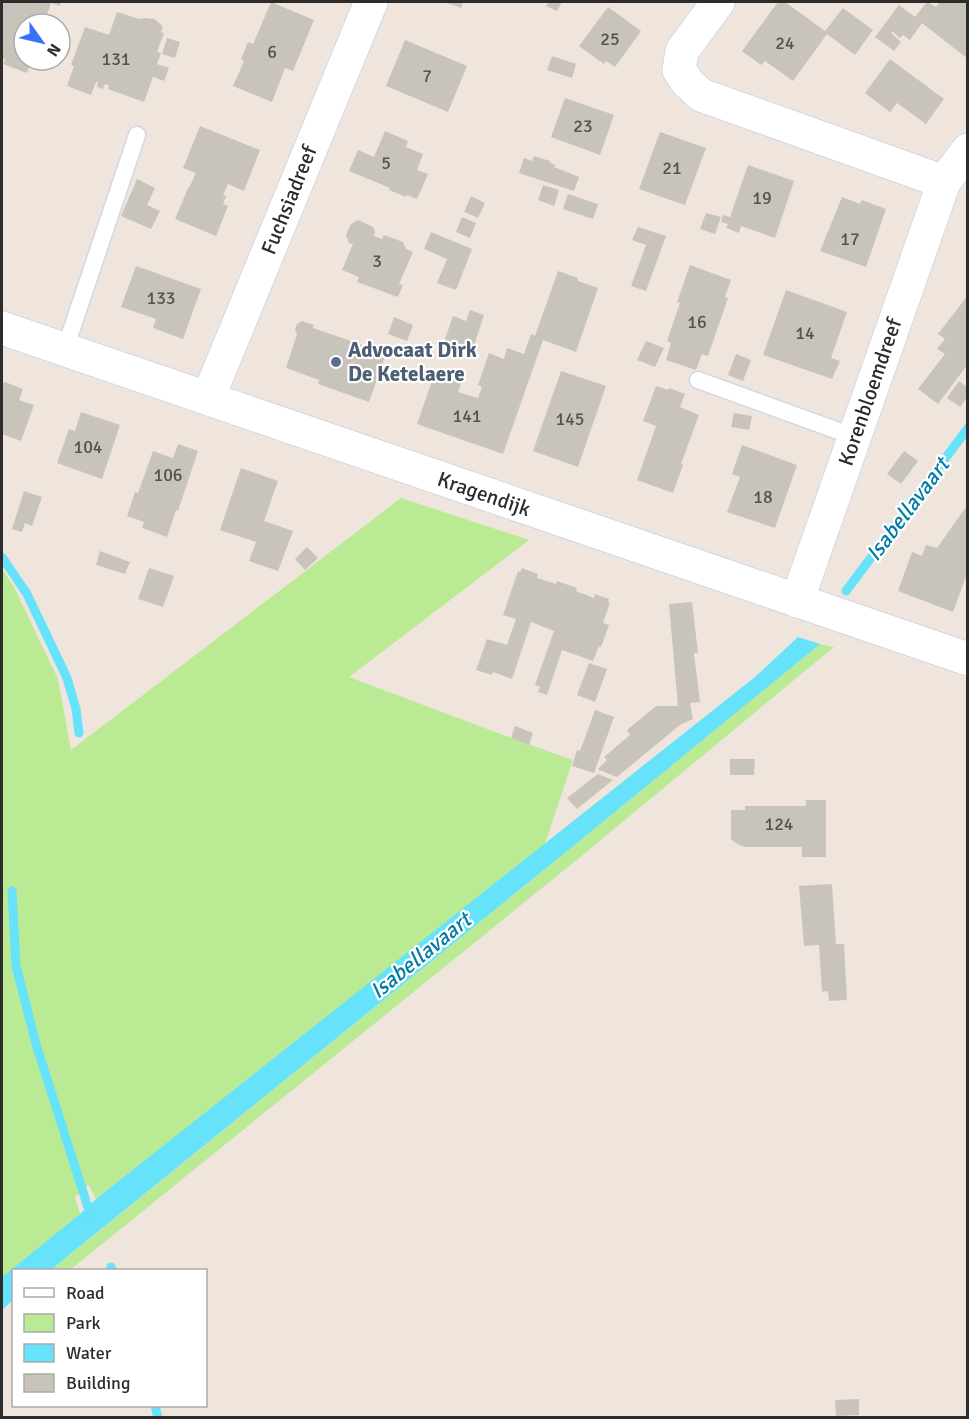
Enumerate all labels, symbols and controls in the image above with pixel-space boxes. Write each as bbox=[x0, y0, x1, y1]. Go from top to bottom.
north arrow bbox=[12, 12, 72, 72]
house number: 25 bbox=[600, 28, 620, 50]
house number: 24 bbox=[775, 32, 795, 54]
text: N bbox=[42, 40, 65, 60]
house number: 6 bbox=[267, 41, 277, 63]
house number: 131 bbox=[101, 48, 131, 70]
house number: 7 bbox=[422, 65, 432, 87]
house number: 23 bbox=[573, 115, 593, 137]
street label: Fuchsiadreef bbox=[255, 141, 323, 258]
house number: 5 bbox=[381, 152, 391, 174]
house number: 21 bbox=[662, 157, 682, 179]
house number: 19 bbox=[752, 187, 772, 209]
house number: 17 bbox=[840, 228, 860, 250]
house number: 3 bbox=[372, 250, 382, 272]
house number: 133 bbox=[146, 287, 176, 309]
house number: 16 bbox=[687, 311, 707, 333]
street label: Korenbloemdreef bbox=[833, 314, 908, 469]
house number: 14 bbox=[795, 322, 815, 344]
place label: Advocaat Dirk De Ketelaere bbox=[348, 337, 477, 387]
marker: Advocaat Dirk De Ketelaere bbox=[329, 355, 343, 369]
house number: 141 bbox=[452, 405, 482, 427]
house number: 145 bbox=[555, 408, 585, 430]
house number: 104 bbox=[73, 436, 103, 458]
water label: Isabellavaart bbox=[860, 451, 956, 566]
house number: 106 bbox=[153, 464, 183, 486]
street label: Kragendijk bbox=[434, 466, 534, 522]
house number: 18 bbox=[753, 486, 773, 508]
house number: 124 bbox=[764, 813, 794, 835]
water label: Isabellavaart bbox=[364, 905, 478, 1004]
legend bbox=[12, 1269, 207, 1407]
text: Road bbox=[66, 1282, 105, 1304]
text: Park bbox=[66, 1312, 101, 1334]
text: Water bbox=[66, 1342, 112, 1364]
text: Building bbox=[66, 1372, 130, 1394]

